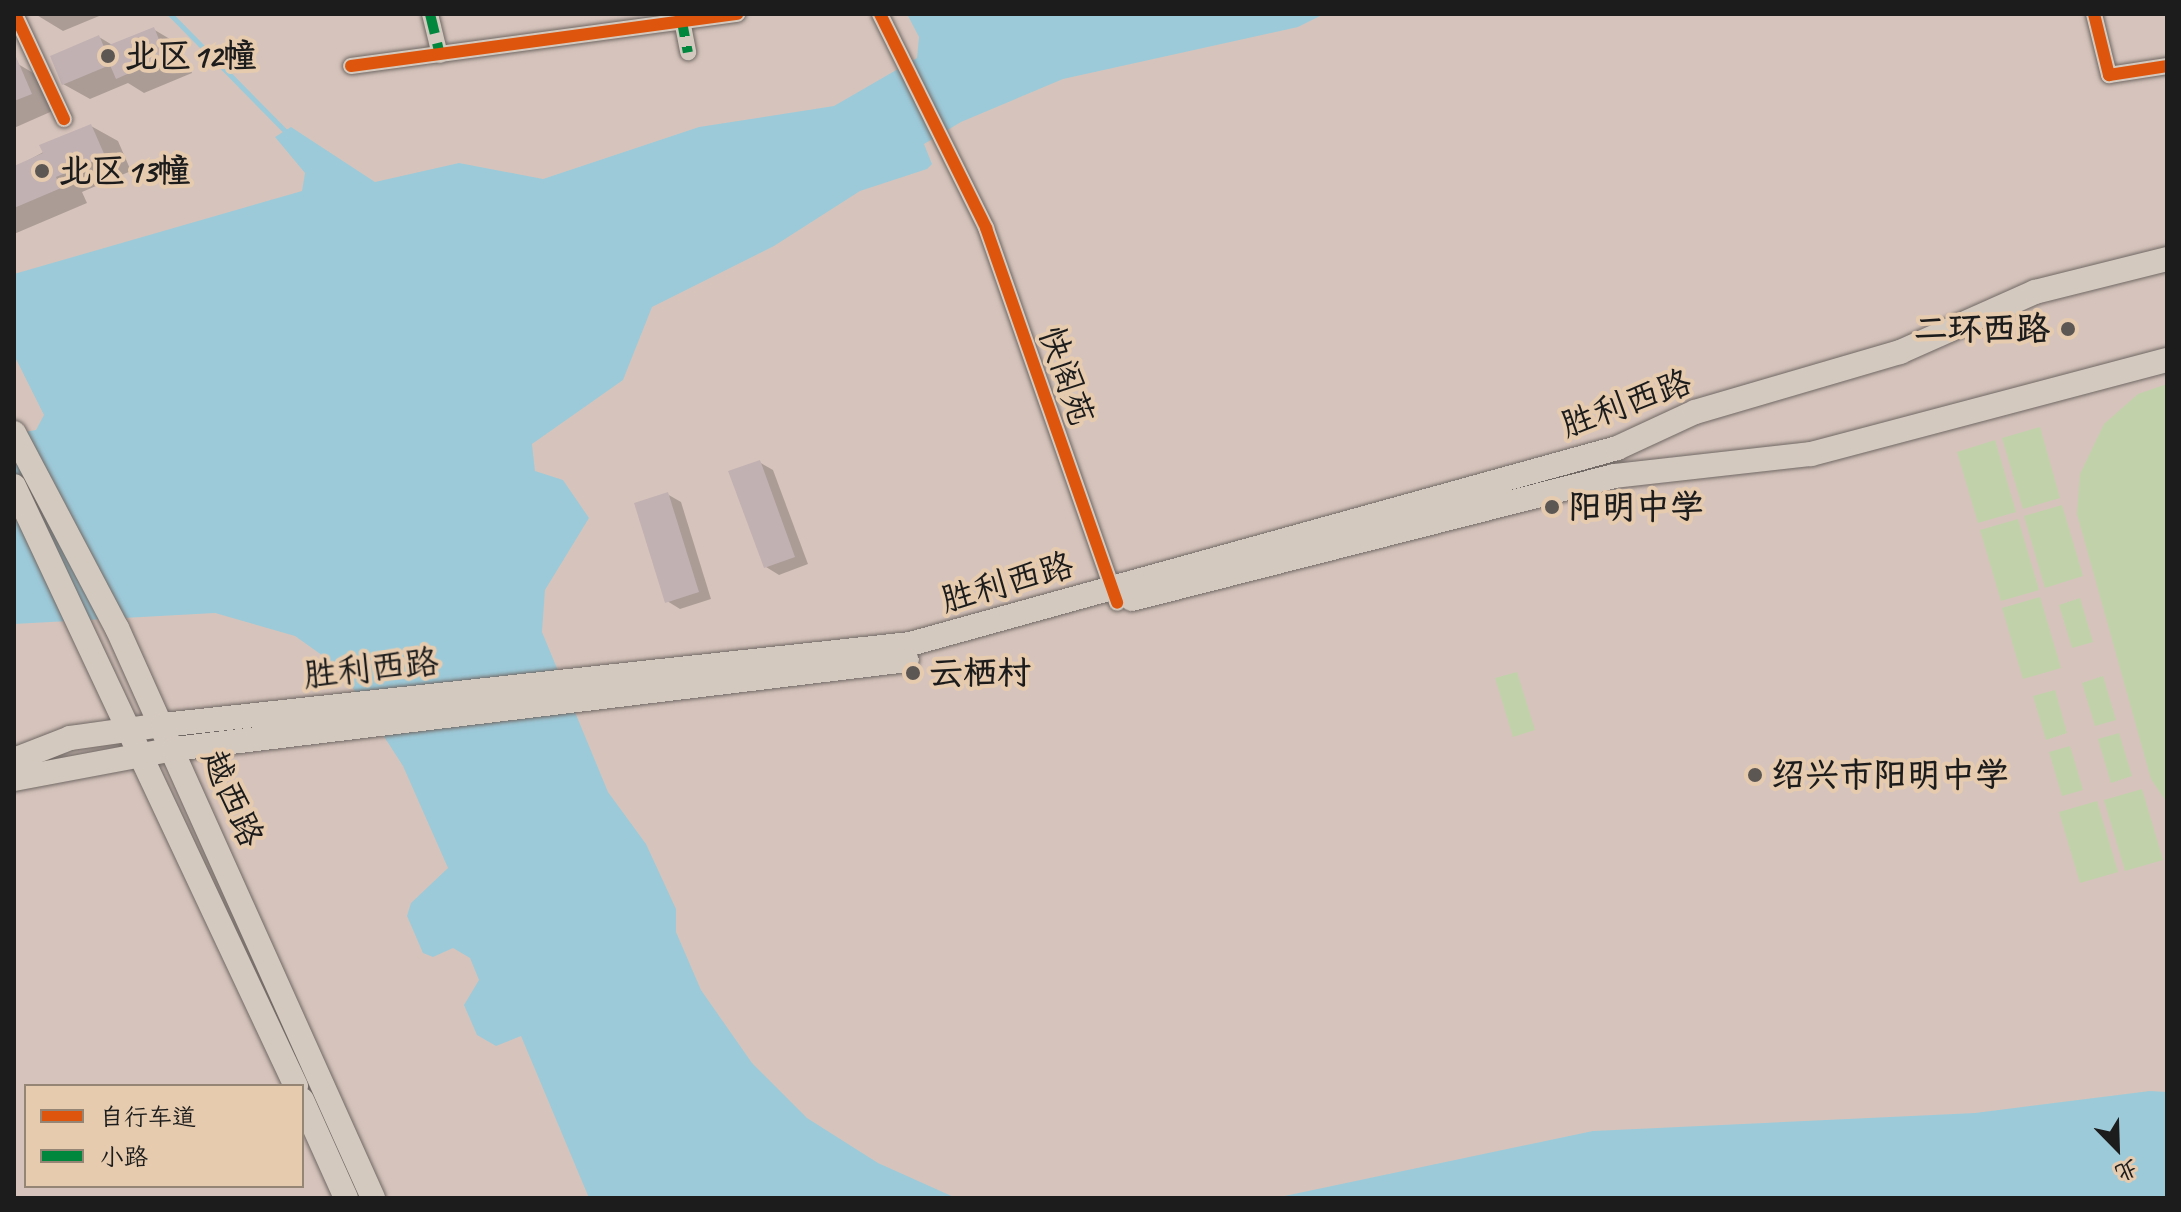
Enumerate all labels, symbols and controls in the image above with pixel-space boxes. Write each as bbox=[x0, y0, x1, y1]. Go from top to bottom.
place label: 北区12幢 bbox=[124, 36, 257, 76]
marker: 北区12幢 bbox=[99, 47, 117, 65]
place label: 北区13幢 bbox=[58, 151, 191, 191]
marker: 北区13幢 bbox=[33, 162, 51, 180]
place label: 二环西路 bbox=[1914, 309, 2050, 349]
marker: 二环西路 bbox=[2057, 318, 2079, 340]
street label: 快阁苑 bbox=[1031, 321, 1103, 431]
street label: 胜利西路 bbox=[1555, 361, 1697, 445]
place label: 阳明中学 bbox=[1568, 487, 1704, 527]
marker: 阳明中学 bbox=[1543, 498, 1561, 516]
street label: 胜利西路 bbox=[936, 544, 1078, 620]
street label: 胜利西路 bbox=[301, 641, 441, 695]
place label: 云栖村 bbox=[929, 653, 1031, 693]
marker: 云栖村 bbox=[904, 664, 922, 682]
street label: 越西路 bbox=[194, 743, 272, 853]
place label: 绍兴市阳明中学 bbox=[1771, 755, 2009, 795]
marker: 绍兴市阳明中学 bbox=[1746, 766, 1764, 784]
legend bbox=[24, 1084, 304, 1188]
text: 自行车道 bbox=[100, 1102, 196, 1132]
north arrow bbox=[2077, 1108, 2157, 1188]
text: 小路 bbox=[100, 1142, 148, 1172]
text: 北 bbox=[2111, 1153, 2142, 1187]

